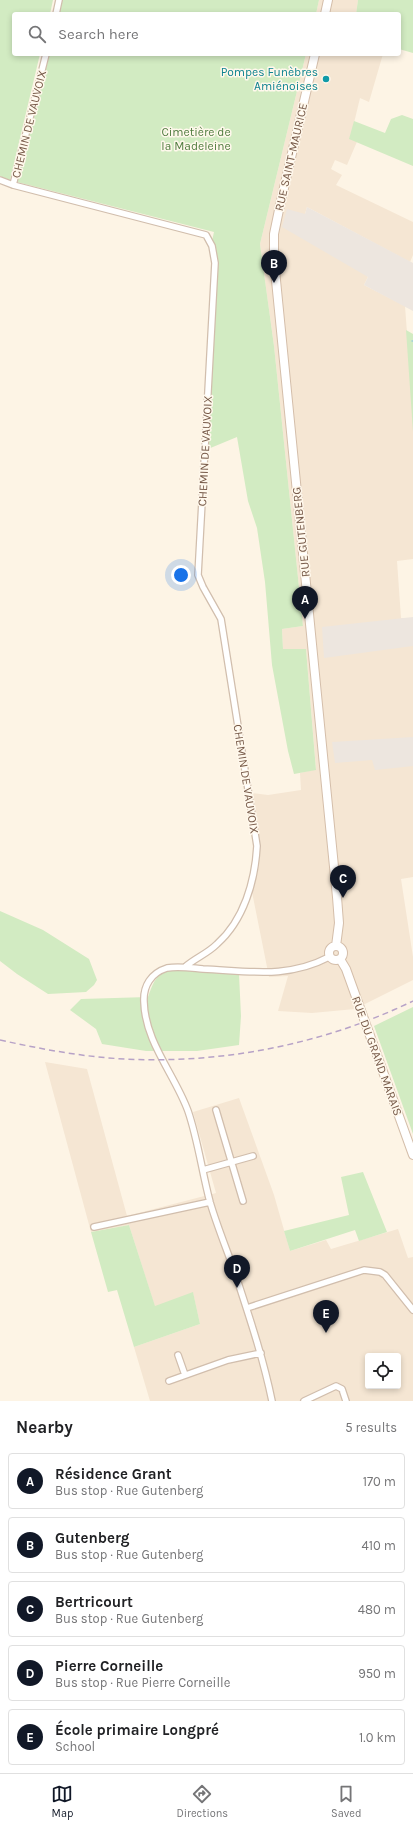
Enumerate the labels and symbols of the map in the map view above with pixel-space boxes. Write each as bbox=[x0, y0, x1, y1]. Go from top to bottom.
place label: Pompes Funèbres Amiénoises bbox=[221, 65, 318, 93]
street label: CHEMIN DE VAUVOIX bbox=[9, 68, 49, 179]
marker: Pompes Funèbres Amiénoises bbox=[321, 74, 331, 84]
street label: RUE SAINT-MAURICE bbox=[272, 102, 310, 212]
park label: Cimetière de la Madeleine bbox=[161, 125, 231, 153]
pin: B bbox=[261, 250, 287, 283]
street label: CHEMIN DE VAUVOIX bbox=[195, 395, 215, 507]
street label: RUE GUTENBERG bbox=[289, 486, 313, 578]
your location bbox=[171, 565, 191, 585]
pin: A bbox=[292, 586, 318, 619]
street label: CHEMIN DE VAUVOIX bbox=[230, 723, 262, 835]
pin: C bbox=[330, 865, 356, 898]
street label: RUE DU GRAND MARAIS bbox=[349, 994, 405, 1118]
pin: D bbox=[224, 1255, 250, 1288]
pin: E bbox=[313, 1300, 339, 1333]

